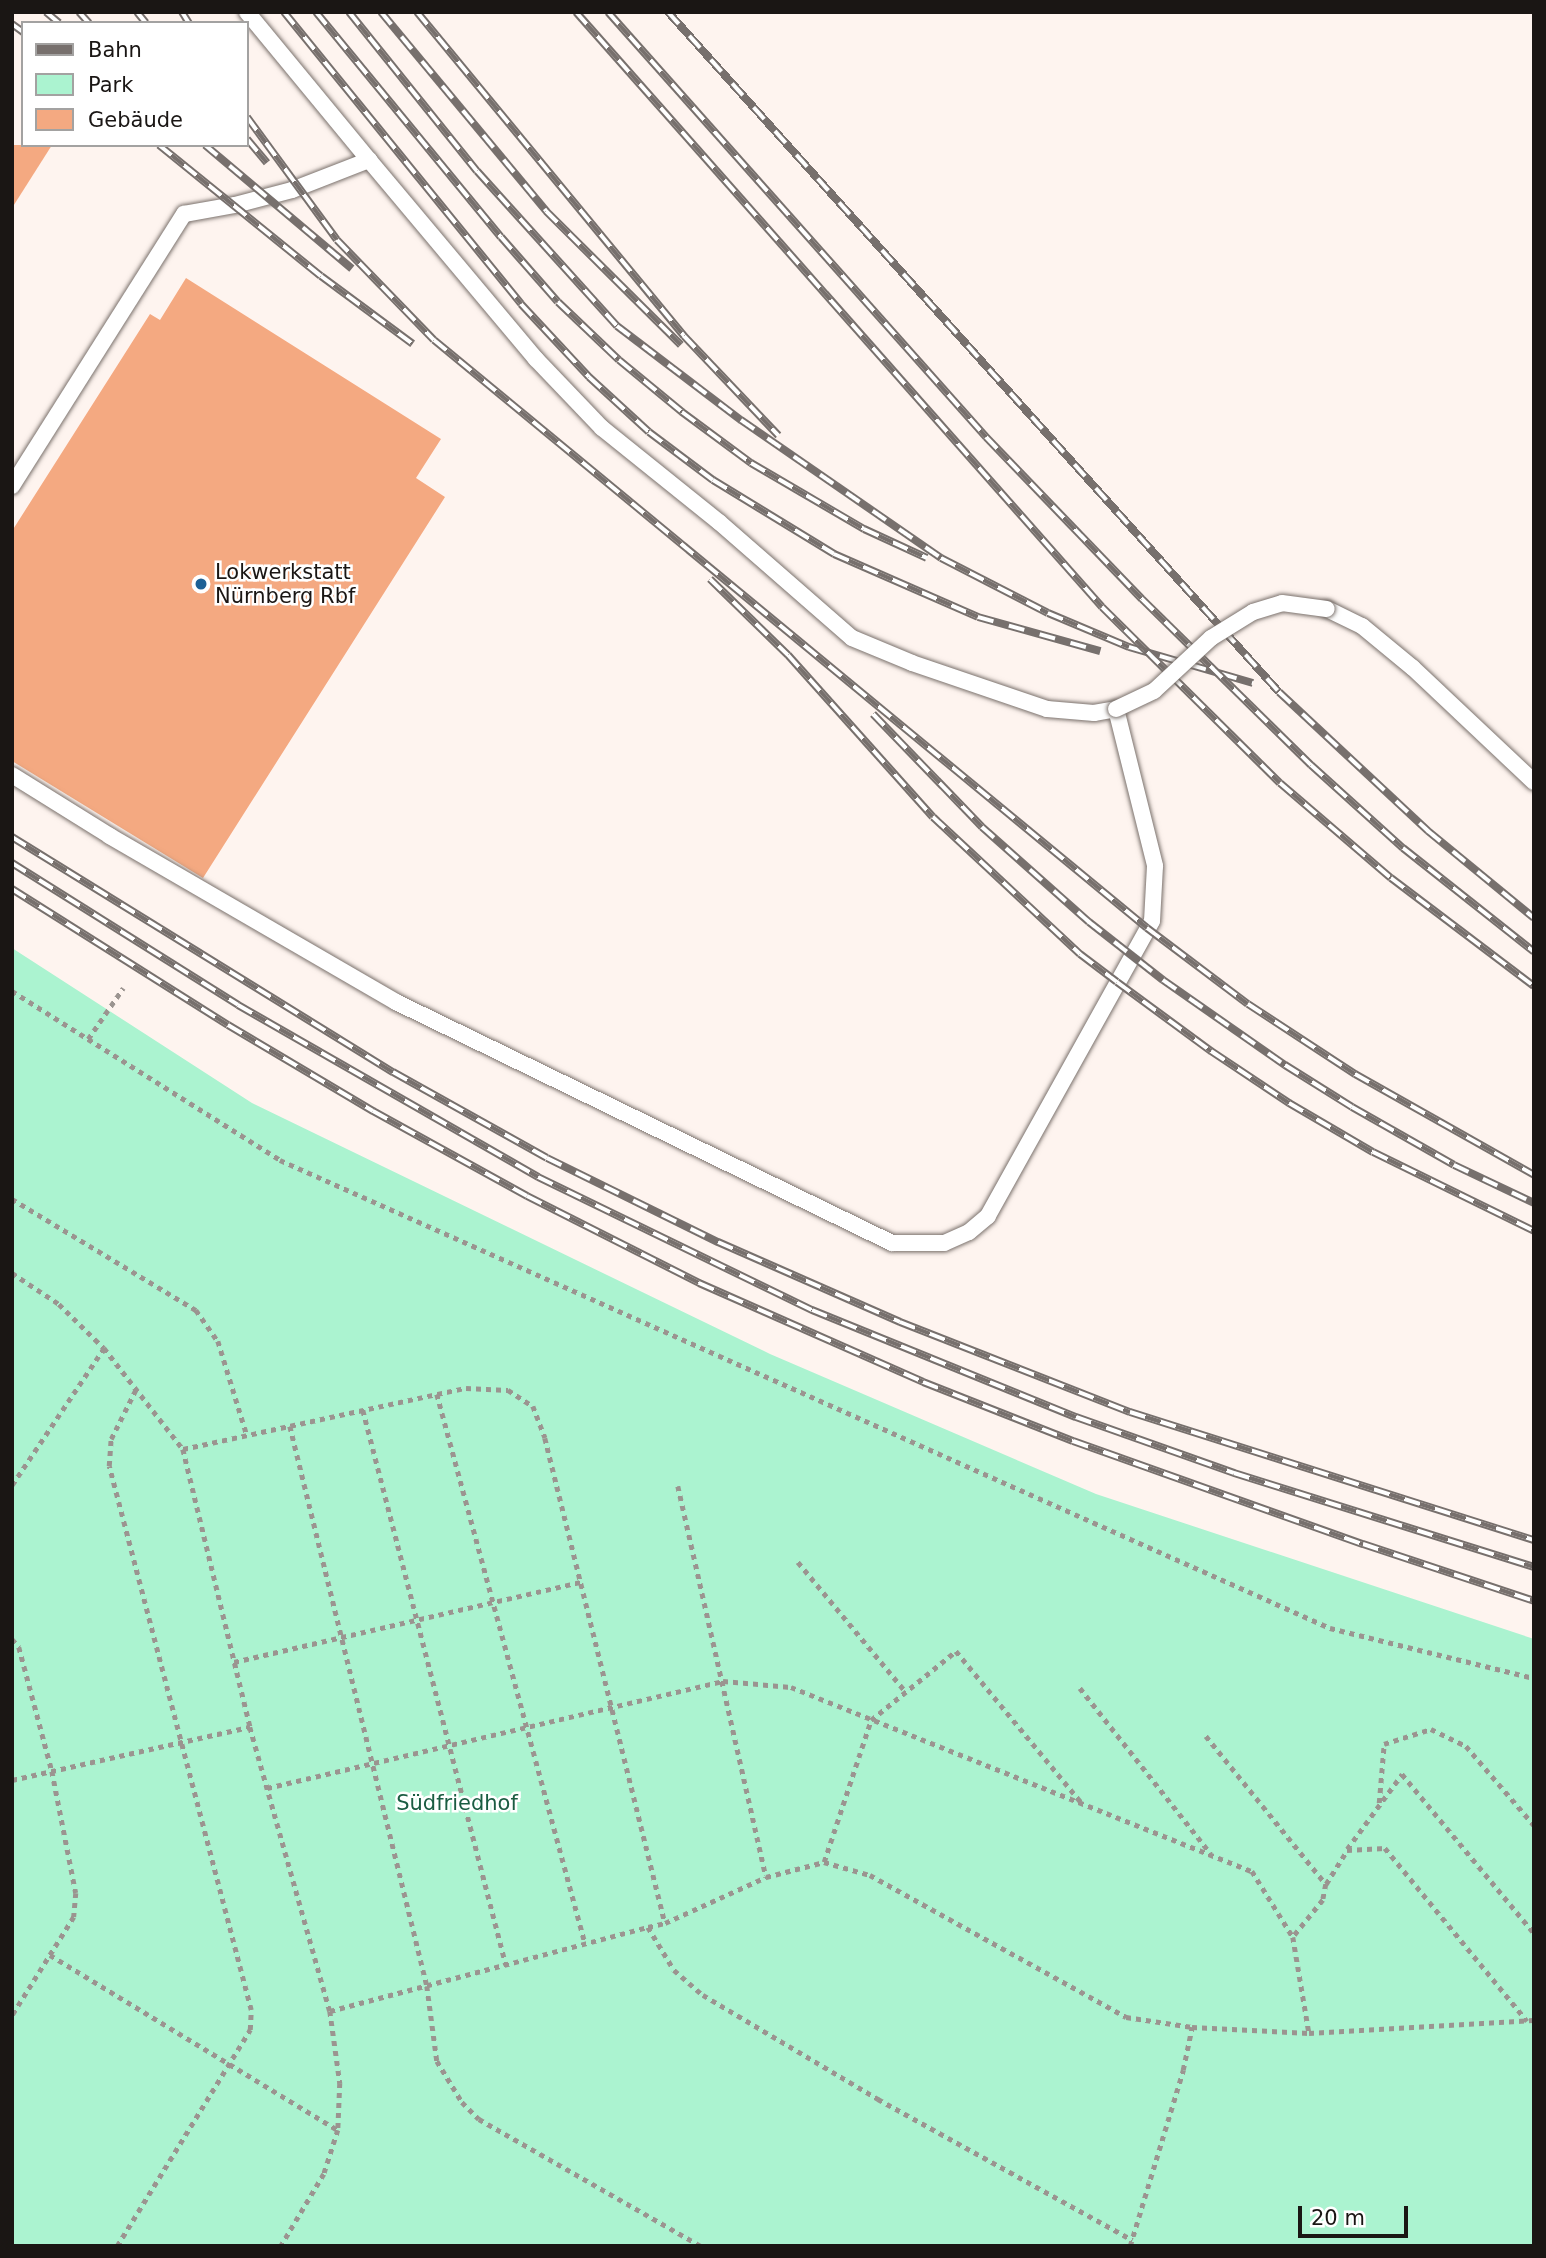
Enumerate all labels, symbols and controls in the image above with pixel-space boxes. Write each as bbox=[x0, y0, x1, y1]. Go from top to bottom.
legend bbox=[21, 21, 248, 147]
text: Bahn bbox=[88, 38, 142, 62]
text: Park bbox=[88, 73, 133, 97]
text: Gebäude bbox=[88, 108, 183, 132]
place label: Lokwerkstatt Nürnberg Rbf bbox=[215, 559, 355, 609]
marker: Lokwerkstatt Nürnberg Rbf bbox=[193, 576, 209, 592]
park label: Südfriedhof bbox=[396, 1790, 518, 1816]
scale bar bbox=[1301, 2192, 1411, 2236]
text: 20 m bbox=[1311, 2206, 1365, 2230]

